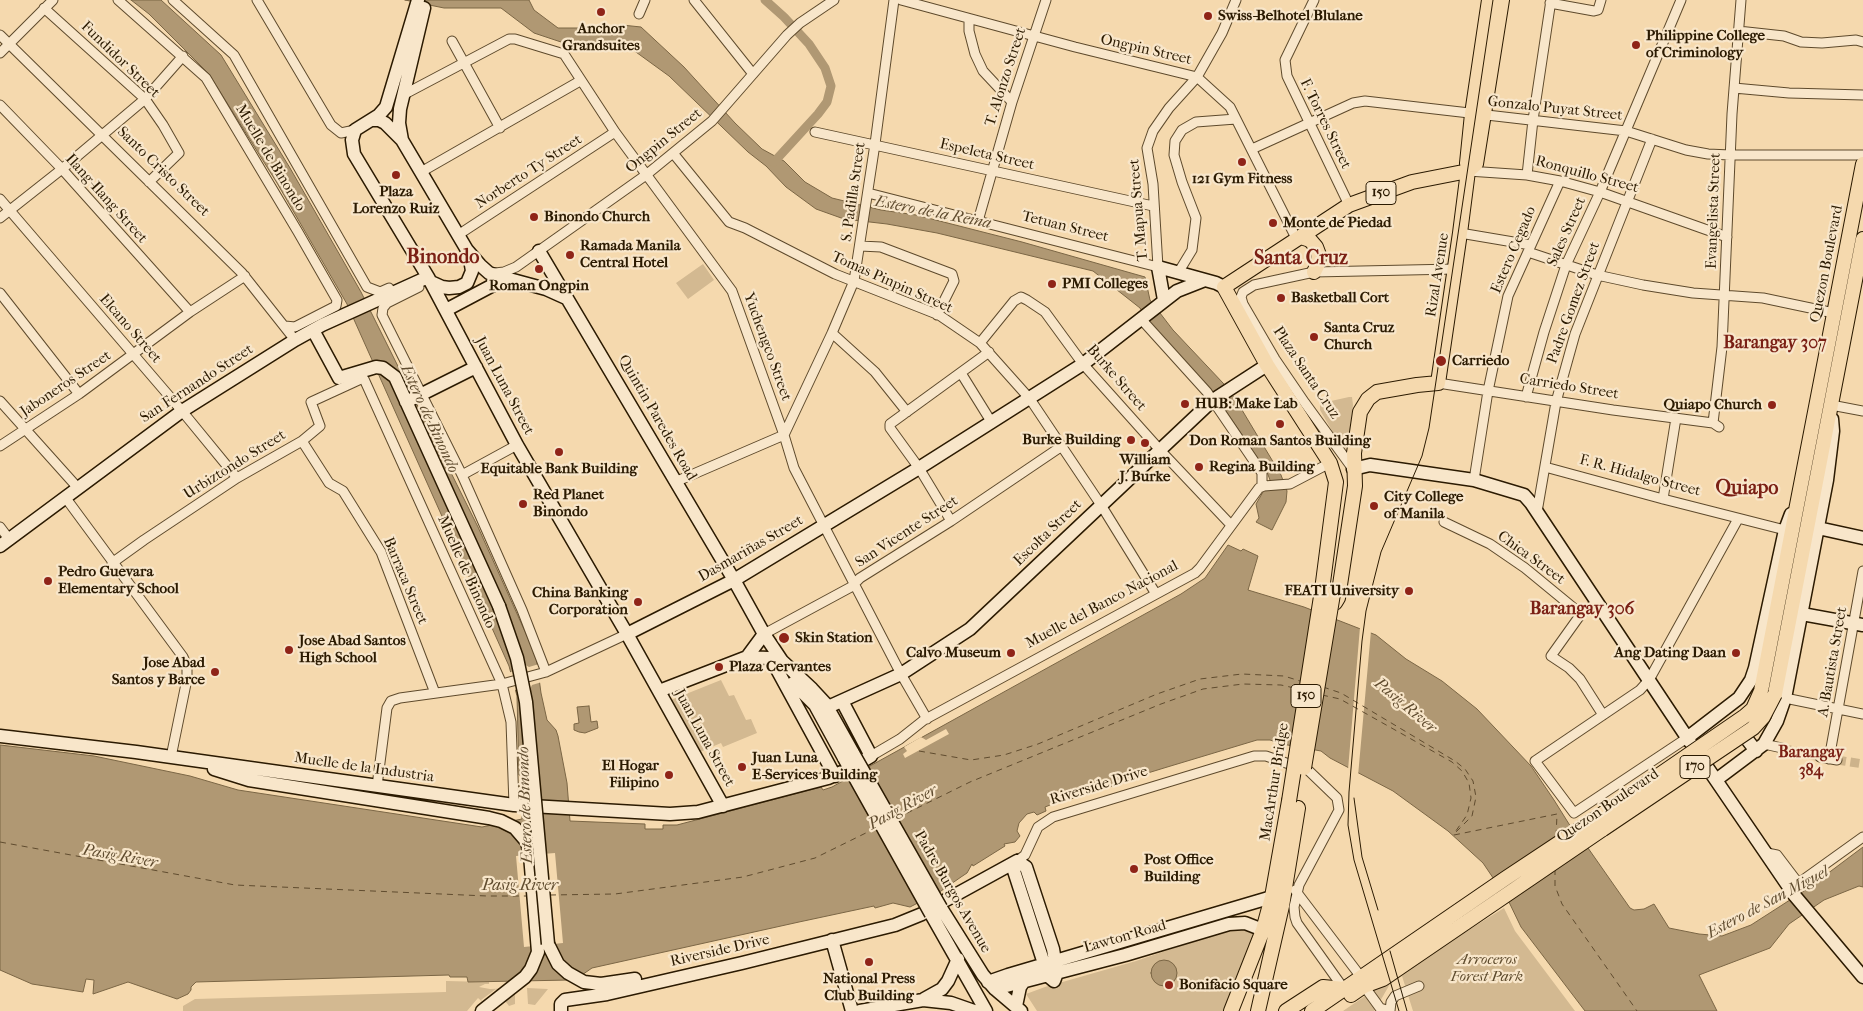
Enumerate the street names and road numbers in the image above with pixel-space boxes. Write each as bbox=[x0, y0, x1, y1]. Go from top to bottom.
street label: Fundidor Street bbox=[77, 18, 163, 102]
street label: T. Alonzo Street bbox=[982, 25, 1030, 129]
street label: Ongpin Street bbox=[1099, 31, 1193, 69]
street label: F. Torres Street bbox=[1295, 76, 1355, 172]
street label: Gonzalo Puyat Street bbox=[1487, 93, 1623, 125]
street label: Muelle de Binondo bbox=[231, 101, 309, 215]
street label: Ongpin Street bbox=[622, 105, 706, 177]
street label: Santo Cristo Street bbox=[113, 123, 213, 221]
street label: Norberto Ty Street bbox=[472, 131, 586, 213]
street label: Espeleta Street bbox=[938, 135, 1036, 175]
street label: S. Padilla Street bbox=[838, 141, 870, 243]
street label: Ilang-Ilang Street bbox=[61, 151, 151, 247]
street label: Evangelista Street bbox=[1703, 152, 1725, 270]
street label: Ronquillo Street bbox=[1533, 153, 1641, 197]
street label: T. Mapua Street bbox=[1126, 158, 1152, 262]
road number: 150 bbox=[1366, 182, 1396, 204]
street label: Sales Street bbox=[1544, 194, 1590, 270]
street label: Estero Cegado bbox=[1488, 204, 1540, 296]
street label: Quezon Boulevard bbox=[1807, 204, 1847, 324]
street label: Tetuan Street bbox=[1020, 208, 1110, 246]
street label: Rizal Avenue bbox=[1422, 232, 1454, 318]
street label: Padre Gomez Street bbox=[1544, 240, 1604, 366]
street label: Tomas Pinpin Street bbox=[829, 248, 955, 318]
street label: Elcano Street bbox=[95, 291, 165, 367]
street label: Yuchengco Street bbox=[739, 291, 795, 403]
street label: Plaza Santa Cruz bbox=[1269, 323, 1343, 423]
street label: Juan Luna Street bbox=[471, 334, 537, 438]
street label: San Fernando Street bbox=[137, 341, 257, 427]
street label: Burke Street bbox=[1082, 341, 1150, 415]
street label: Jaboneros Street bbox=[17, 347, 115, 421]
street label: Quintin Paredes Road bbox=[614, 352, 700, 484]
street label: Carriedo Street bbox=[1518, 370, 1620, 404]
street label: Urbiztondo Street bbox=[181, 426, 289, 504]
street label: F. R. Hidalgo Street bbox=[1577, 451, 1703, 501]
street label: San Vicente Street bbox=[852, 492, 962, 572]
street label: Escolta Street bbox=[1010, 496, 1086, 570]
street label: Dasmariñas Street bbox=[695, 512, 807, 586]
street label: Muelle de Binondo bbox=[433, 513, 499, 631]
street label: Chica Street bbox=[1494, 527, 1568, 589]
street label: Barraca Street bbox=[379, 535, 431, 627]
street label: Muelle del Banco Nacional bbox=[1023, 557, 1181, 653]
street label: A. Bautista Street bbox=[1814, 606, 1852, 718]
road number: 150 bbox=[1291, 684, 1321, 708]
street label: Juan Luna Street bbox=[670, 686, 738, 790]
street label: MacArthur Bridge bbox=[1257, 722, 1293, 842]
street label: Muelle de la Industria bbox=[293, 749, 435, 787]
road number: 170 bbox=[1680, 756, 1710, 779]
street label: Riverside Drive bbox=[1048, 763, 1150, 809]
street label: Quezon Boulevard bbox=[1554, 765, 1662, 847]
street label: Padre Burgos Avenue bbox=[910, 828, 994, 956]
street label: Lawton Road bbox=[1082, 917, 1168, 957]
street label: Riverside Drive bbox=[669, 931, 771, 971]

